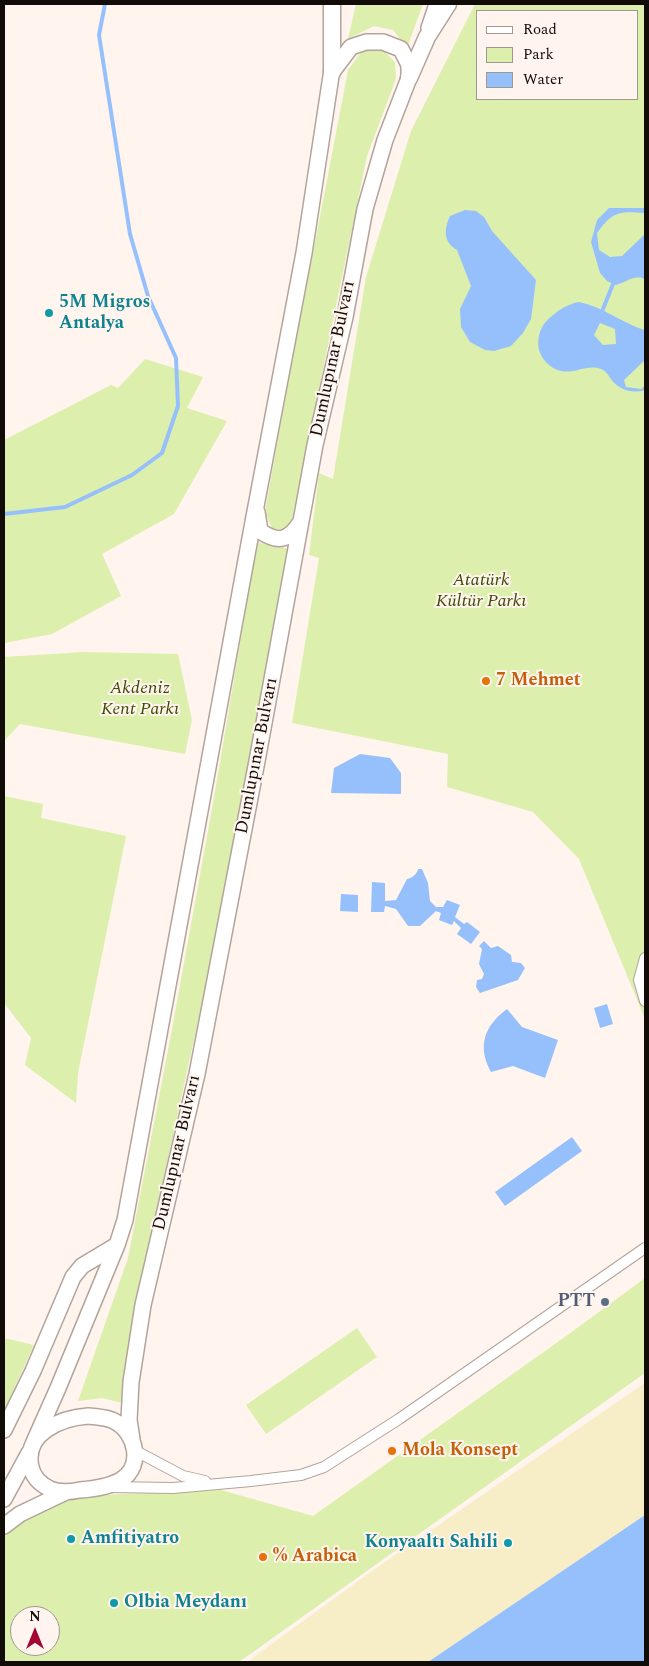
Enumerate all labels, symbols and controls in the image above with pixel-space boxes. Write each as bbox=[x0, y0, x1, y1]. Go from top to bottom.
legend bbox=[477, 10, 639, 100]
text: Road bbox=[523, 18, 557, 41]
text: Park bbox=[523, 43, 554, 66]
text: Water bbox=[523, 68, 563, 91]
street label: Dumlupınar Bulvarı bbox=[307, 279, 361, 439]
place label: 5M Migros Antalya bbox=[59, 292, 150, 334]
marker: 5M Migros Antalya bbox=[43, 307, 55, 319]
park label: Atatürk Kültür Parkı bbox=[436, 570, 526, 612]
place label: 7 Mehmet bbox=[496, 670, 581, 692]
marker: 7 Mehmet bbox=[480, 675, 492, 687]
street label: Dumlupınar Bulvarı bbox=[232, 676, 284, 836]
park label: Akdeniz Kent Parkı bbox=[101, 678, 179, 721]
street label: Dumlupınar Bulvarı bbox=[150, 1073, 206, 1233]
place label: PTT bbox=[557, 1291, 595, 1313]
marker: PTT bbox=[599, 1296, 611, 1308]
place label: Mola Konsept bbox=[402, 1440, 518, 1462]
marker: Mola Konsept bbox=[386, 1445, 398, 1457]
place label: Amfitiyatro bbox=[81, 1528, 179, 1550]
place label: Konyaaltı Sahili bbox=[365, 1532, 498, 1554]
marker: Amfitiyatro bbox=[65, 1533, 77, 1545]
marker: Konyaaltı Sahili bbox=[502, 1537, 514, 1549]
place label: % Arabica bbox=[273, 1546, 357, 1568]
marker: % Arabica bbox=[257, 1551, 269, 1563]
place label: Olbia Meydanı bbox=[124, 1592, 247, 1614]
marker: Olbia Meydanı bbox=[108, 1597, 120, 1609]
north arrow bbox=[10, 1606, 60, 1656]
text: N bbox=[29, 1606, 41, 1627]

